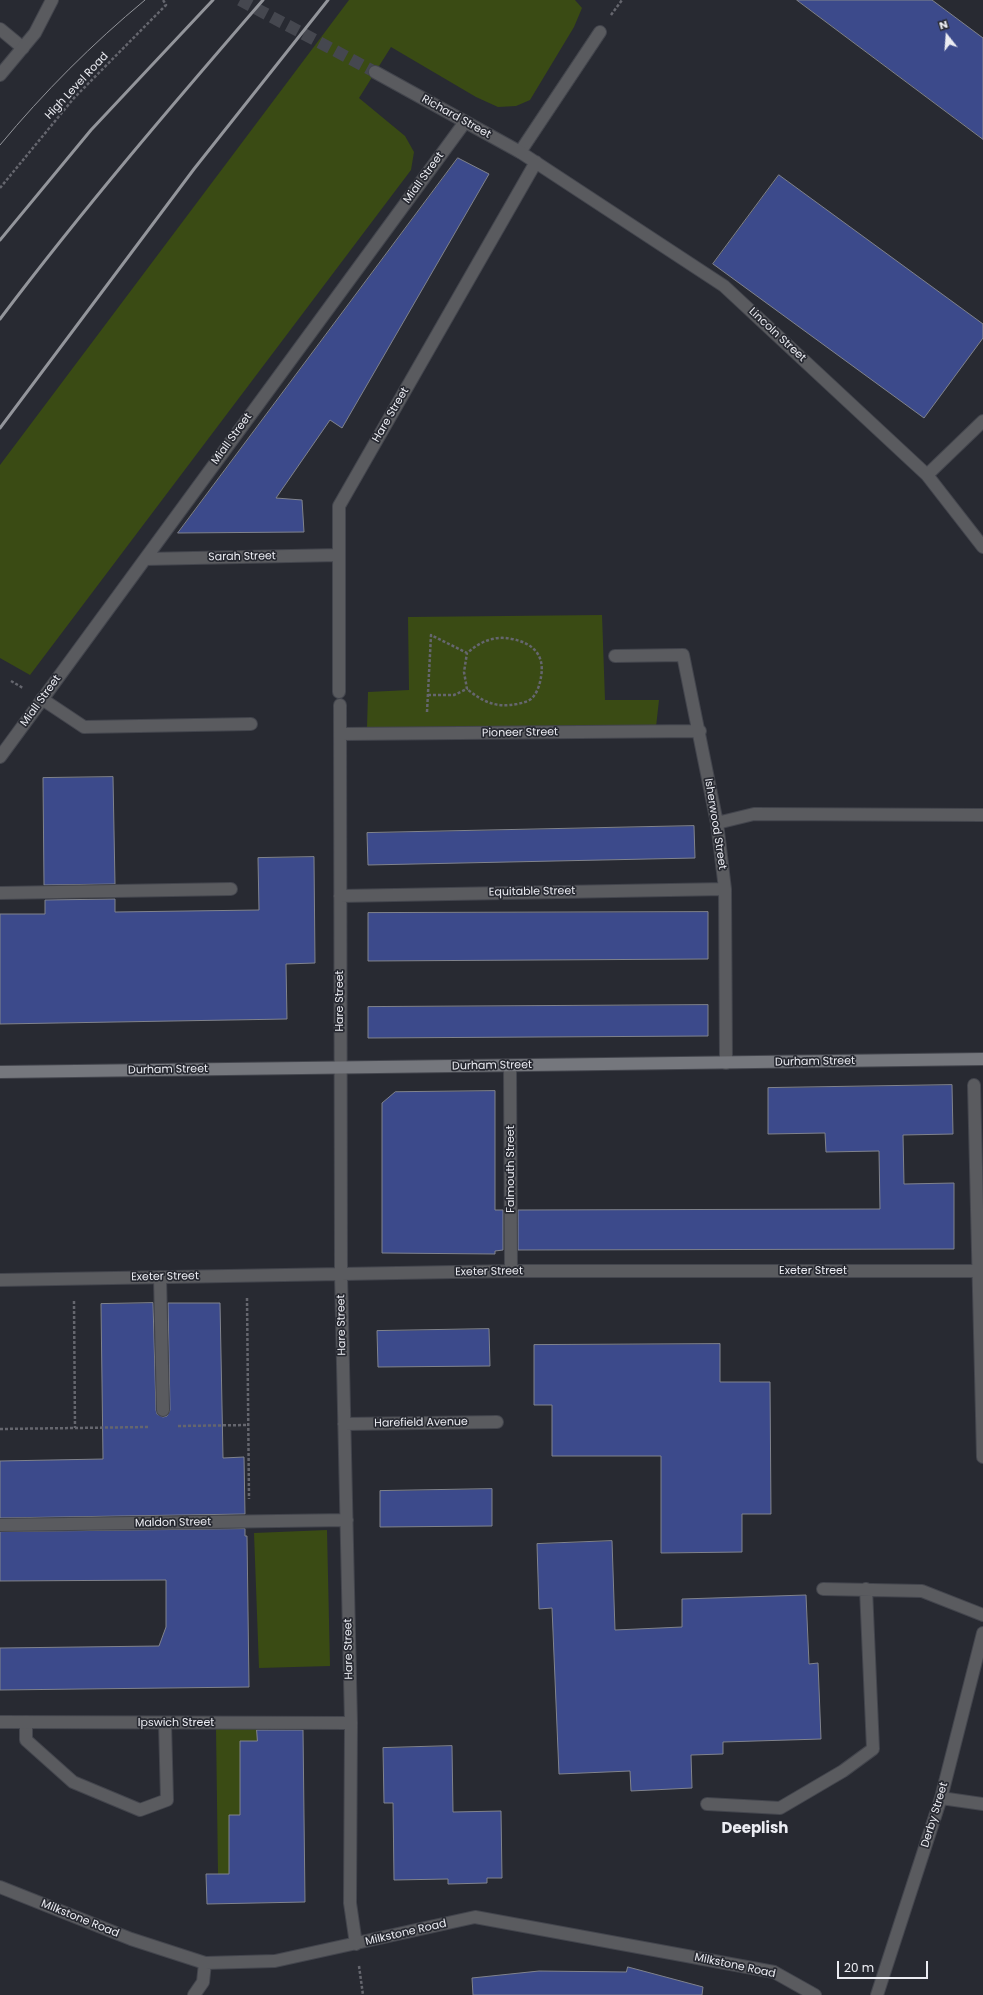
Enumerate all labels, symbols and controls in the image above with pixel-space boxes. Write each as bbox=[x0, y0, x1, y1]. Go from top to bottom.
north arrow bbox=[927, 16, 967, 56]
text: N bbox=[937, 16, 950, 33]
street label: High Level Road bbox=[43, 50, 111, 122]
street label: Richard Street bbox=[419, 93, 493, 141]
street label: Miall Street bbox=[401, 150, 447, 206]
street label: Lincoln Street bbox=[746, 305, 808, 365]
street label: Hare Street bbox=[370, 385, 412, 445]
street label: Miall Street bbox=[209, 411, 255, 467]
street label: Sarah Street bbox=[208, 550, 276, 564]
street label: Miall Street bbox=[18, 673, 64, 729]
street label: Pioneer Street bbox=[482, 726, 558, 740]
street label: Isherwood Street bbox=[701, 777, 729, 871]
street label: Equitable Street bbox=[489, 885, 575, 899]
street label: Hare Street bbox=[333, 970, 347, 1032]
street label: Durham Street bbox=[775, 1055, 855, 1069]
street label: Durham Street bbox=[452, 1059, 532, 1073]
street label: Durham Street bbox=[128, 1063, 208, 1077]
street label: Falmouth Street bbox=[504, 1125, 518, 1213]
street label: Exeter Street bbox=[779, 1264, 847, 1278]
street label: Exeter Street bbox=[455, 1265, 523, 1279]
street label: Exeter Street bbox=[131, 1270, 199, 1284]
street label: Hare Street bbox=[335, 1294, 349, 1356]
street label: Harefield Avenue bbox=[374, 1416, 468, 1430]
street label: Maldon Street bbox=[135, 1516, 211, 1530]
street label: Hare Street bbox=[342, 1618, 356, 1680]
street label: Ipswich Street bbox=[138, 1716, 214, 1730]
street label: Derby Street bbox=[919, 1781, 951, 1849]
district label: Deeplish bbox=[722, 1820, 788, 1838]
street label: Milkstone Road bbox=[39, 1897, 121, 1941]
street label: Milkstone Road bbox=[364, 1917, 448, 1949]
street label: Milkstone Road bbox=[693, 1951, 777, 1981]
scale bar bbox=[839, 1953, 930, 1979]
text: 20 m bbox=[844, 1959, 874, 1976]

